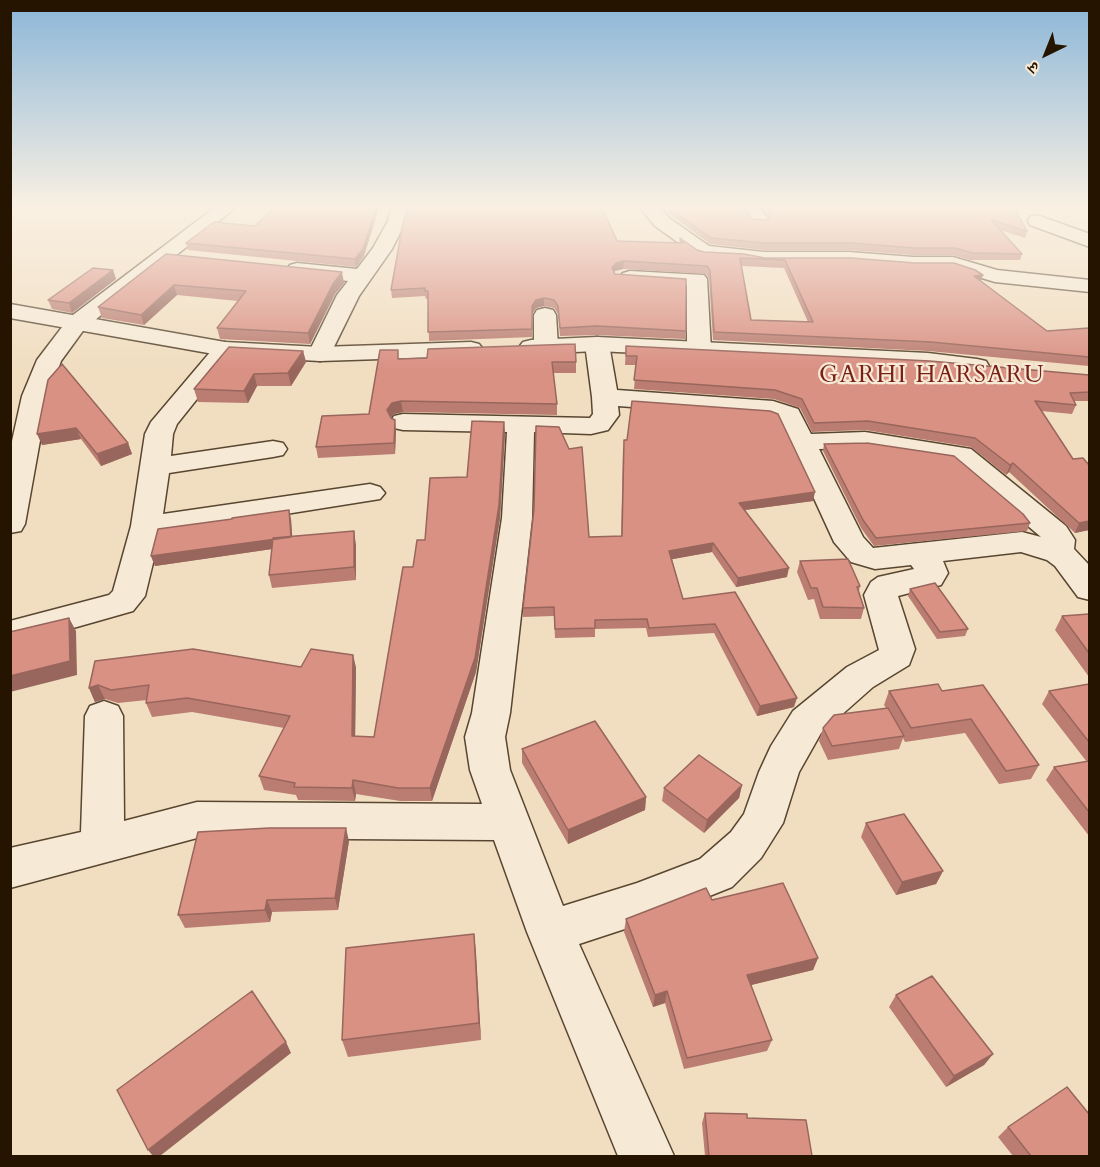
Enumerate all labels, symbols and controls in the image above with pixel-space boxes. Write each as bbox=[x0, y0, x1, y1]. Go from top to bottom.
north arrow bbox=[1016, 24, 1076, 84]
text: उ bbox=[1023, 56, 1044, 78]
district label: GARHI HARSARU bbox=[819, 362, 1045, 390]

